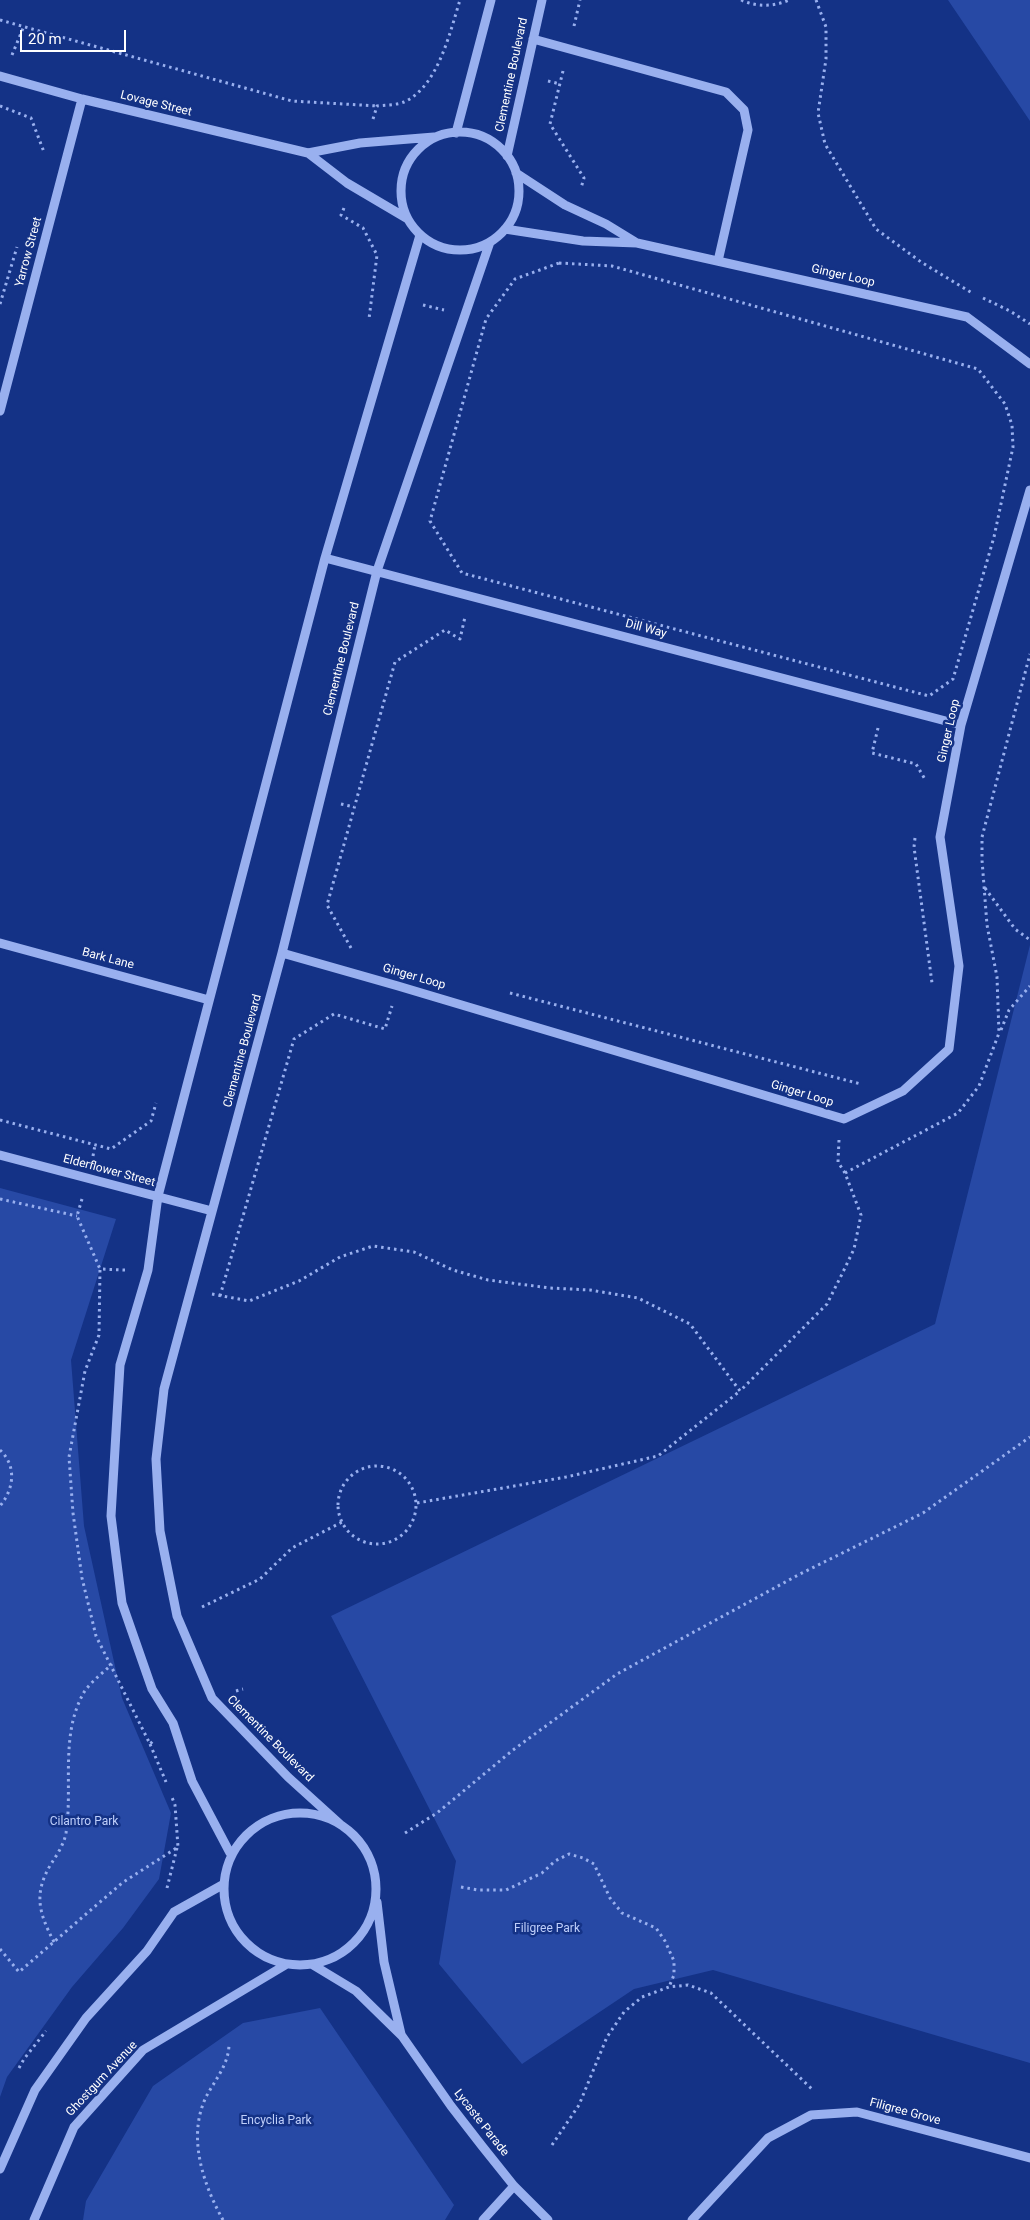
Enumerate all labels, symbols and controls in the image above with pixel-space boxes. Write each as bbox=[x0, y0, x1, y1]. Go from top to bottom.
street label: Clementine Boulevard bbox=[493, 17, 531, 133]
scale bar bbox=[22, 20, 129, 52]
text: 20 m bbox=[28, 30, 62, 48]
street label: Lovage Street bbox=[119, 88, 193, 120]
street label: Yarrow Street bbox=[13, 215, 45, 289]
street label: Ginger Loop bbox=[810, 262, 876, 290]
street label: Clementine Boulevard bbox=[321, 601, 363, 717]
street label: Dill Way bbox=[624, 617, 668, 641]
street label: Ginger Loop bbox=[935, 698, 963, 764]
street label: Bark Lane bbox=[80, 945, 136, 973]
street label: Ginger Loop bbox=[381, 961, 447, 993]
street label: Clementine Boulevard bbox=[221, 993, 265, 1109]
street label: Ginger Loop bbox=[769, 1078, 835, 1110]
street label: Elderflower Street bbox=[61, 1152, 157, 1190]
street label: Clementine Boulevard bbox=[224, 1693, 316, 1785]
park label: Cilantro Park bbox=[50, 1815, 118, 1829]
park label: Filigree Park bbox=[514, 1922, 580, 1936]
street label: Ghostgum Avenue bbox=[63, 2038, 141, 2120]
street label: Lycaste Parade bbox=[450, 2087, 512, 2159]
street label: Filigree Grove bbox=[868, 2096, 942, 2128]
park label: Encyclia Park bbox=[240, 2114, 312, 2128]

